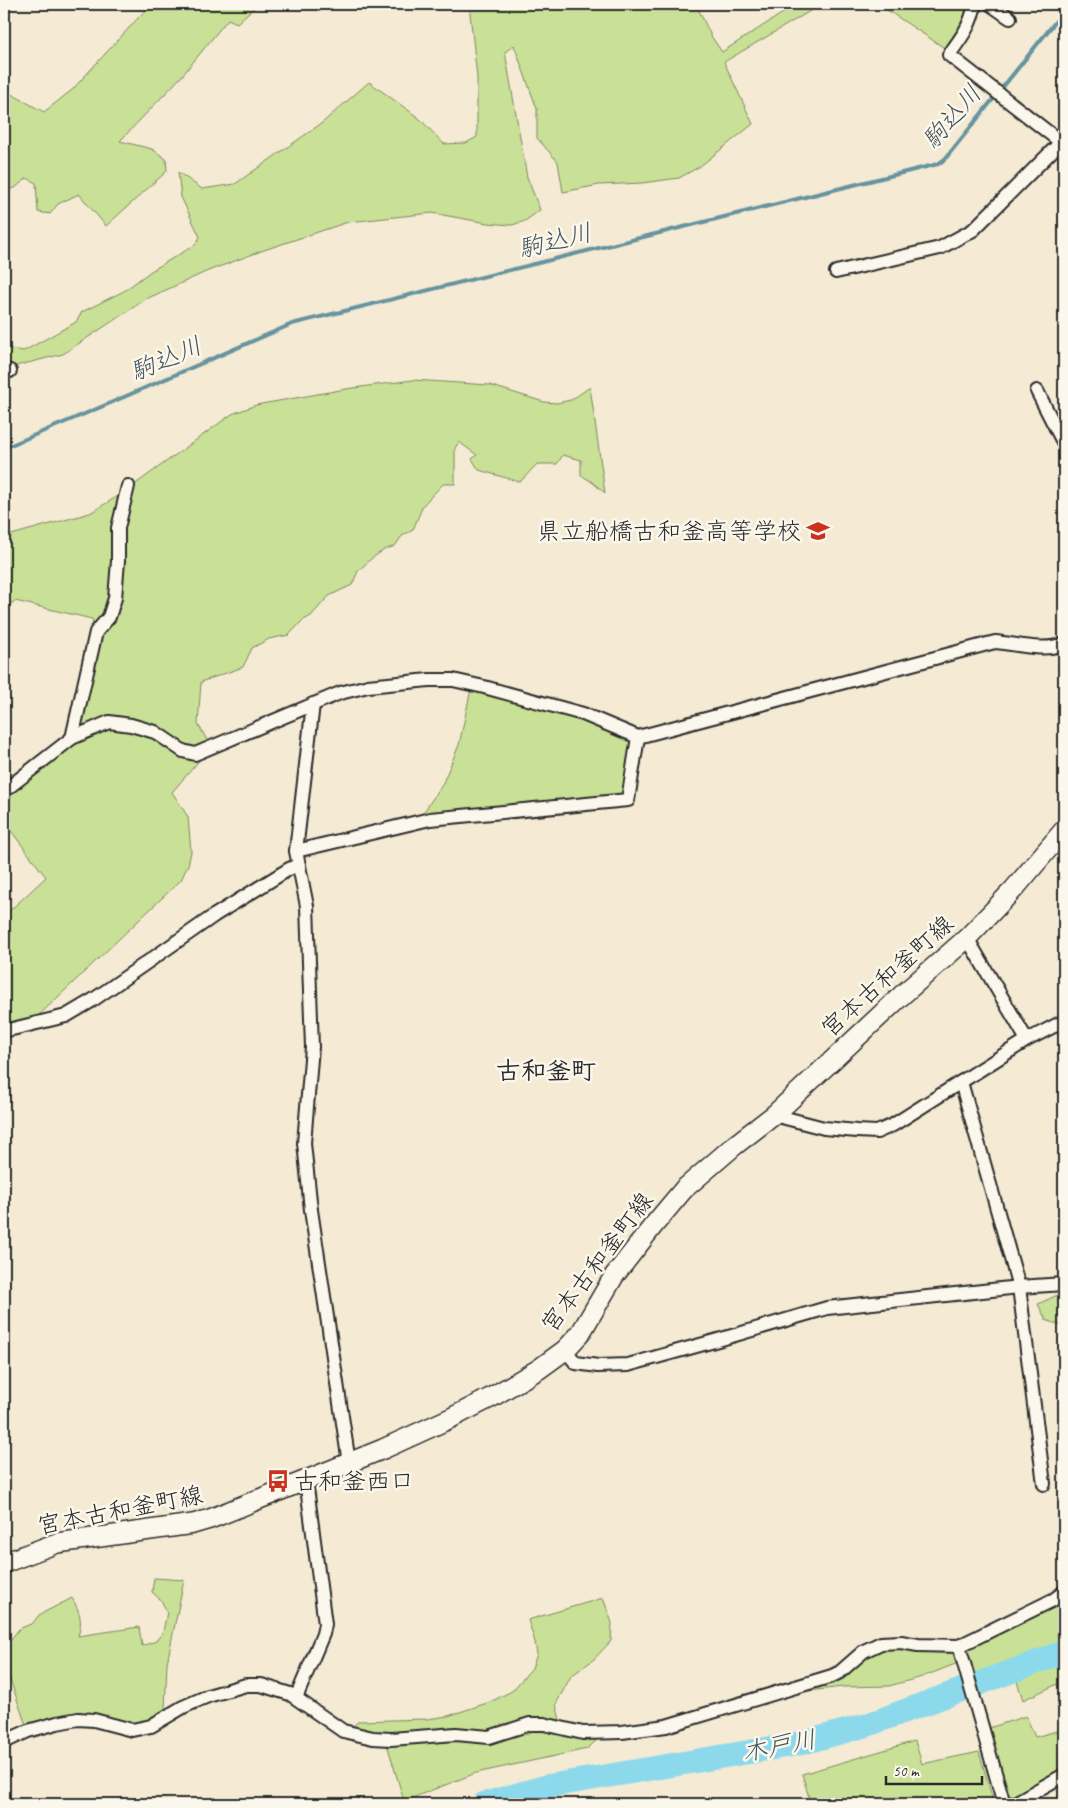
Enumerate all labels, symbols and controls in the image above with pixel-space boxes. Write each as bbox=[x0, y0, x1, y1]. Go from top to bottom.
water label: 駒込川 bbox=[915, 78, 989, 156]
water label: 駒込川 bbox=[515, 216, 595, 266]
water label: 駒込川 bbox=[125, 330, 207, 388]
place label: 県立船橋古和釜高等学校 bbox=[537, 516, 801, 546]
school or university icon: 県立船橋古和釜高等学校 bbox=[805, 518, 831, 544]
street label: 宮本古和釜町線 bbox=[815, 909, 959, 1043]
district label: 古和釜町 bbox=[496, 1055, 596, 1087]
street label: 宮本古和釜町線 bbox=[534, 1186, 660, 1338]
place label: 古和釜西口 bbox=[294, 1466, 414, 1496]
bus stop icon: 古和釜西口 bbox=[265, 1468, 291, 1494]
street label: 宮本古和釜町線 bbox=[35, 1479, 205, 1541]
water label: 木戸川 bbox=[739, 1723, 819, 1769]
scale bar bbox=[886, 1753, 982, 1785]
text: 50 m bbox=[893, 1762, 920, 1781]

